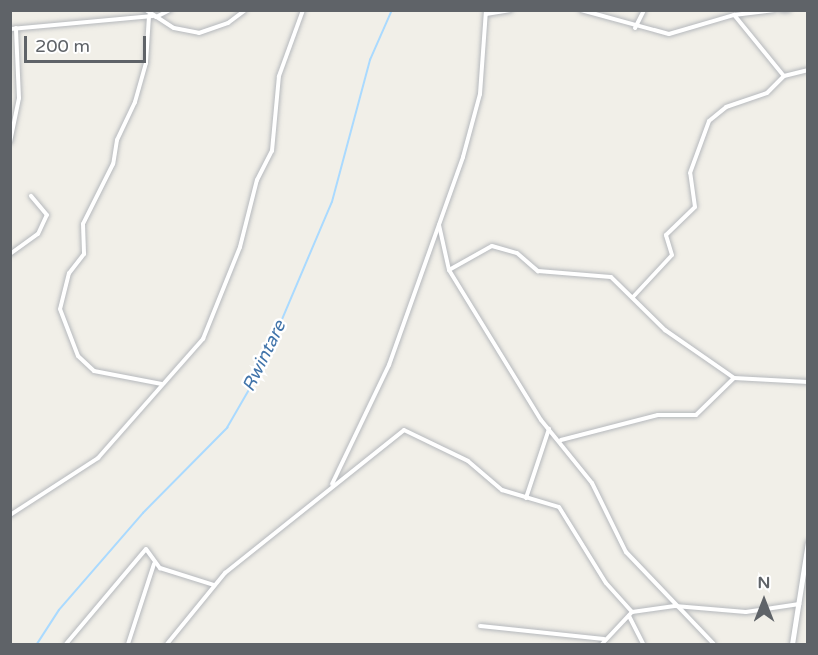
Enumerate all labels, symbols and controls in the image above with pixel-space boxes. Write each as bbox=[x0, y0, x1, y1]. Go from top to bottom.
scale bar bbox=[27, 24, 148, 62]
text: 200 m bbox=[35, 35, 90, 57]
water label: Rwintare bbox=[238, 317, 290, 395]
north arrow bbox=[734, 571, 794, 631]
text: N bbox=[758, 573, 770, 593]

